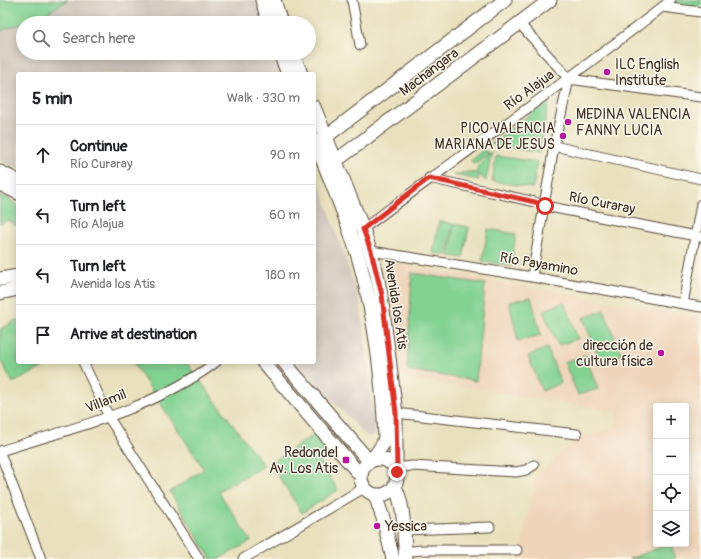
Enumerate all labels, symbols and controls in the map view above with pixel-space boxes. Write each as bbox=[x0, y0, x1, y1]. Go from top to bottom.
search box bbox=[16, 16, 316, 60]
icon: search bbox=[30, 27, 52, 49]
text: Search here bbox=[62, 29, 135, 48]
street label: Machangara bbox=[396, 44, 462, 100]
place label: ILC English Institute bbox=[615, 56, 679, 89]
street label: Río Alajua bbox=[501, 66, 557, 114]
marker: ILC English Institute bbox=[602, 67, 612, 77]
text: 5 min bbox=[32, 88, 72, 109]
text: Walk · 330 m bbox=[227, 90, 300, 106]
place label: MEDINA VALENCIA FANNY LUCIA bbox=[576, 106, 691, 139]
marker: MEDINA VALENCIA FANNY LUCIA bbox=[563, 117, 573, 127]
place label: PICO VALENCIA MARIANA DE JESUS bbox=[434, 120, 555, 153]
marker: PICO VALENCIA MARIANA DE JESUS bbox=[558, 131, 568, 141]
text: Continue bbox=[70, 137, 128, 156]
icon: ahead bbox=[32, 144, 54, 166]
text: 90 m bbox=[270, 147, 300, 163]
text: Río Curaray bbox=[70, 156, 132, 172]
street label: Río Curaray bbox=[567, 188, 637, 218]
text: Turn left bbox=[70, 197, 126, 216]
route start bbox=[536, 197, 554, 215]
icon: left bbox=[32, 204, 54, 226]
text: 60 m bbox=[269, 207, 300, 223]
text: Río Alajua bbox=[70, 216, 124, 232]
street label: Río Payamino bbox=[498, 249, 580, 279]
text: Turn left bbox=[70, 257, 126, 276]
street label: Avenida los Atis bbox=[380, 257, 412, 351]
icon: left bbox=[32, 264, 54, 286]
text: 180 m bbox=[265, 267, 300, 283]
text: Avenida los Atis bbox=[70, 276, 155, 292]
icon: arrive bbox=[32, 324, 54, 346]
text: Arrive at destination bbox=[70, 325, 197, 344]
place label: dirección de cultura física bbox=[576, 337, 653, 370]
marker: dirección de cultura física bbox=[656, 348, 666, 358]
street label: Villamil bbox=[83, 385, 129, 417]
map controls bbox=[653, 403, 689, 547]
button: + bbox=[653, 403, 689, 439]
button: − bbox=[653, 439, 689, 475]
place label: Redondel Av. Los Atis bbox=[269, 444, 339, 477]
marker: Redondel Av. Los Atis bbox=[341, 455, 351, 465]
route end bbox=[388, 463, 406, 481]
button: locate bbox=[653, 475, 689, 511]
button: layers bbox=[653, 511, 689, 547]
place label: Yessica bbox=[384, 518, 427, 535]
marker: Yessica bbox=[372, 521, 382, 531]

